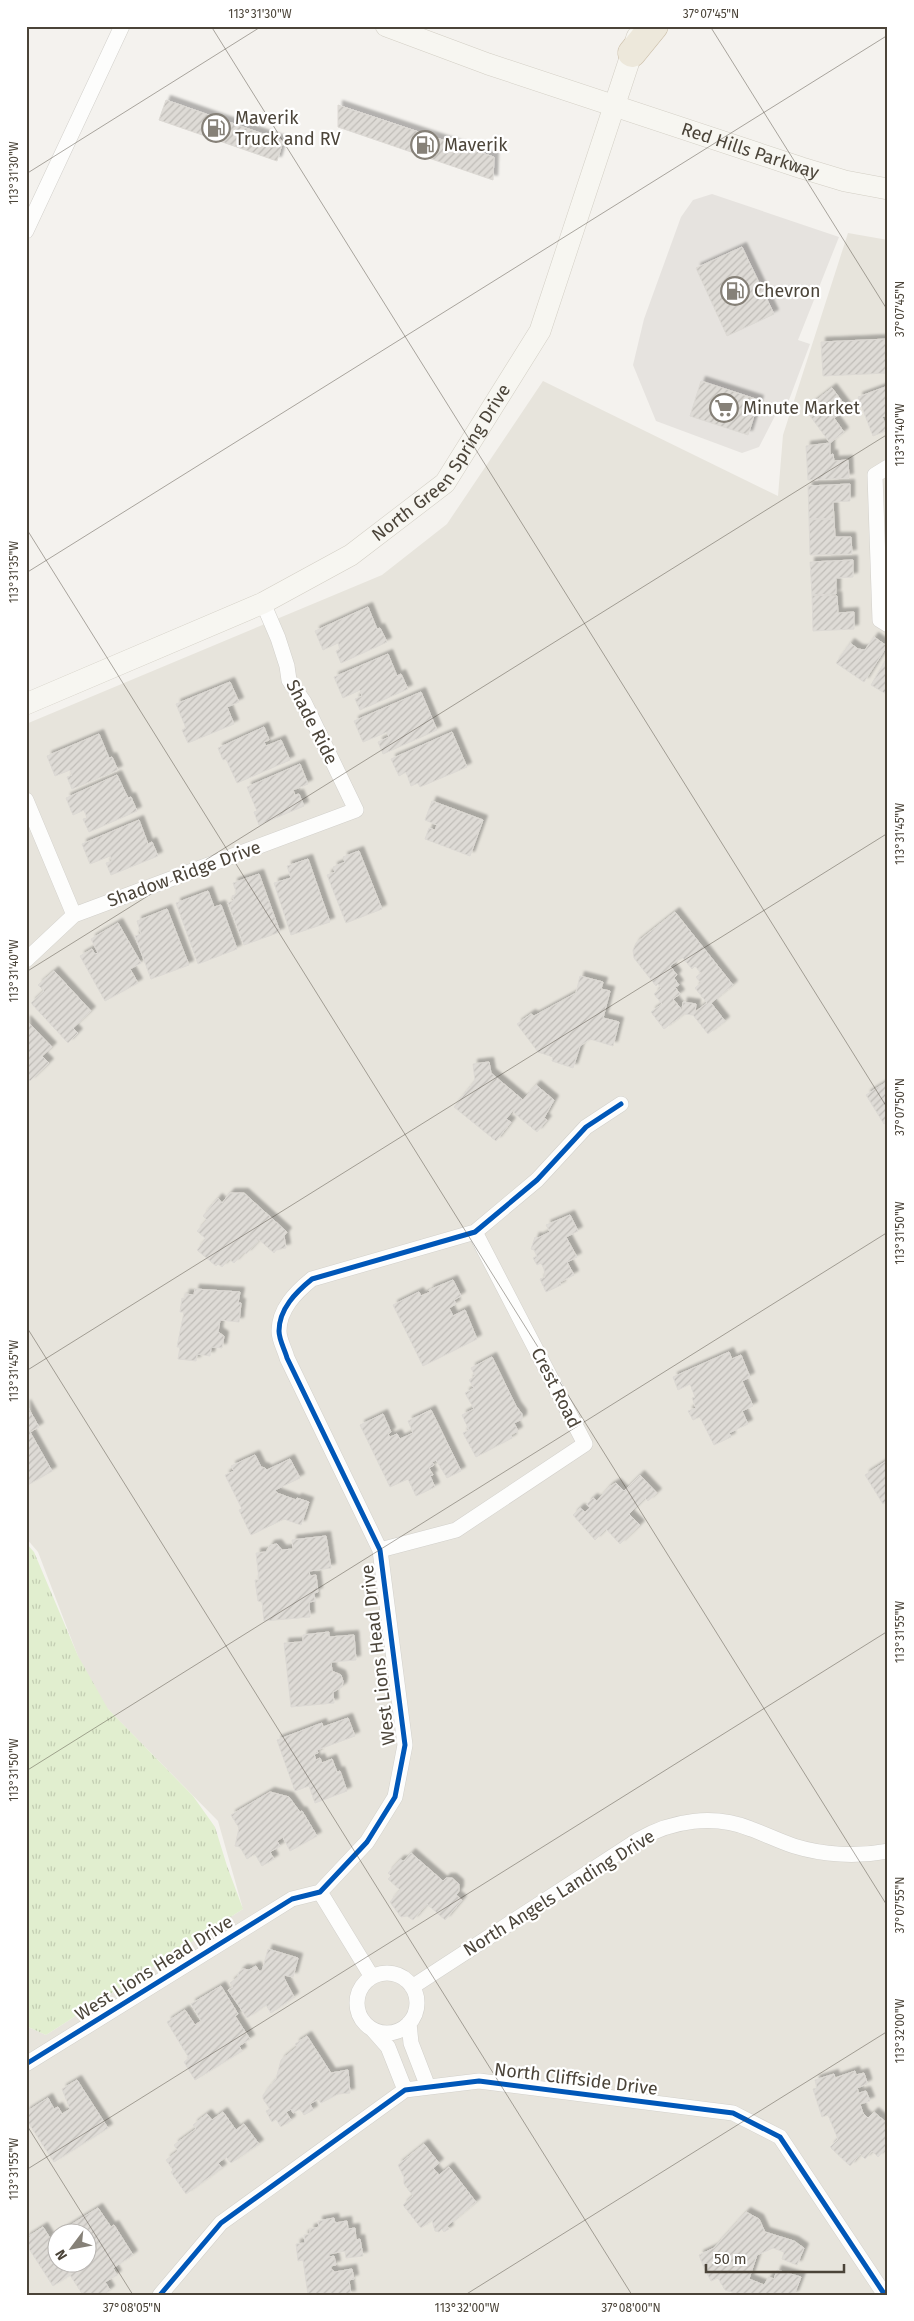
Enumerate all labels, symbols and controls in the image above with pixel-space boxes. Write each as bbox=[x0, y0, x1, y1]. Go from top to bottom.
text: 113°31'30"W bbox=[228, 7, 292, 21]
text: 37°07'45"N bbox=[683, 7, 739, 21]
place label: Maverik Truck and RV bbox=[235, 107, 340, 150]
fuel station icon: Maverik Truck and RV bbox=[201, 113, 231, 143]
street label: Red Hills Parkway bbox=[679, 118, 822, 184]
fuel station icon: Maverik bbox=[410, 130, 440, 160]
place label: Maverik bbox=[444, 134, 508, 156]
text: 113°31'30"W bbox=[7, 141, 21, 205]
fuel station icon: Chevron bbox=[720, 276, 750, 306]
place label: Chevron bbox=[754, 280, 821, 302]
text: 37°07'45"N bbox=[893, 281, 907, 337]
street label: North Green Spring Drive bbox=[367, 380, 515, 546]
supermarket icon: Minute Market bbox=[709, 393, 739, 423]
place label: Minute Market bbox=[743, 397, 861, 419]
text: 113°31'40"W bbox=[893, 403, 907, 467]
text: 113°31'35"W bbox=[7, 541, 21, 603]
street label: Shade Ride bbox=[281, 676, 343, 768]
text: 113°31'45"W bbox=[893, 803, 907, 865]
street label: Shadow Ridge Drive bbox=[104, 836, 264, 912]
text: 113°31'40"W bbox=[7, 939, 21, 1003]
text: 37°07'50"N bbox=[893, 1078, 907, 1136]
text: 113°31'50"W bbox=[893, 1201, 907, 1265]
text: 113°31'45"W bbox=[7, 1340, 21, 1402]
street label: Crest Road bbox=[526, 1344, 586, 1432]
street label: West Lions Head Drive bbox=[356, 1563, 400, 1747]
text: 113°31'55"W bbox=[893, 1601, 907, 1663]
text: 113°31'50"W bbox=[7, 1738, 21, 1802]
street label: North Angels Landing Drive bbox=[459, 1825, 659, 1961]
text: 37°07'55"N bbox=[893, 1877, 907, 1933]
street label: West Lions Head Drive bbox=[71, 1910, 237, 2026]
text: 113°32'00"W bbox=[893, 1999, 907, 2063]
street label: North Cliffside Drive bbox=[493, 2058, 659, 2100]
text: 113°31'55"W bbox=[7, 2138, 21, 2200]
north arrow bbox=[48, 2224, 98, 2274]
scale bar bbox=[706, 2241, 844, 2273]
text: N bbox=[52, 2246, 71, 2263]
text: 50 m bbox=[714, 2250, 747, 2268]
text: 37°08'05"N bbox=[103, 2301, 161, 2315]
text: 113°32'00"W bbox=[435, 2301, 499, 2315]
text: 37°08'00"N bbox=[601, 2301, 661, 2315]

